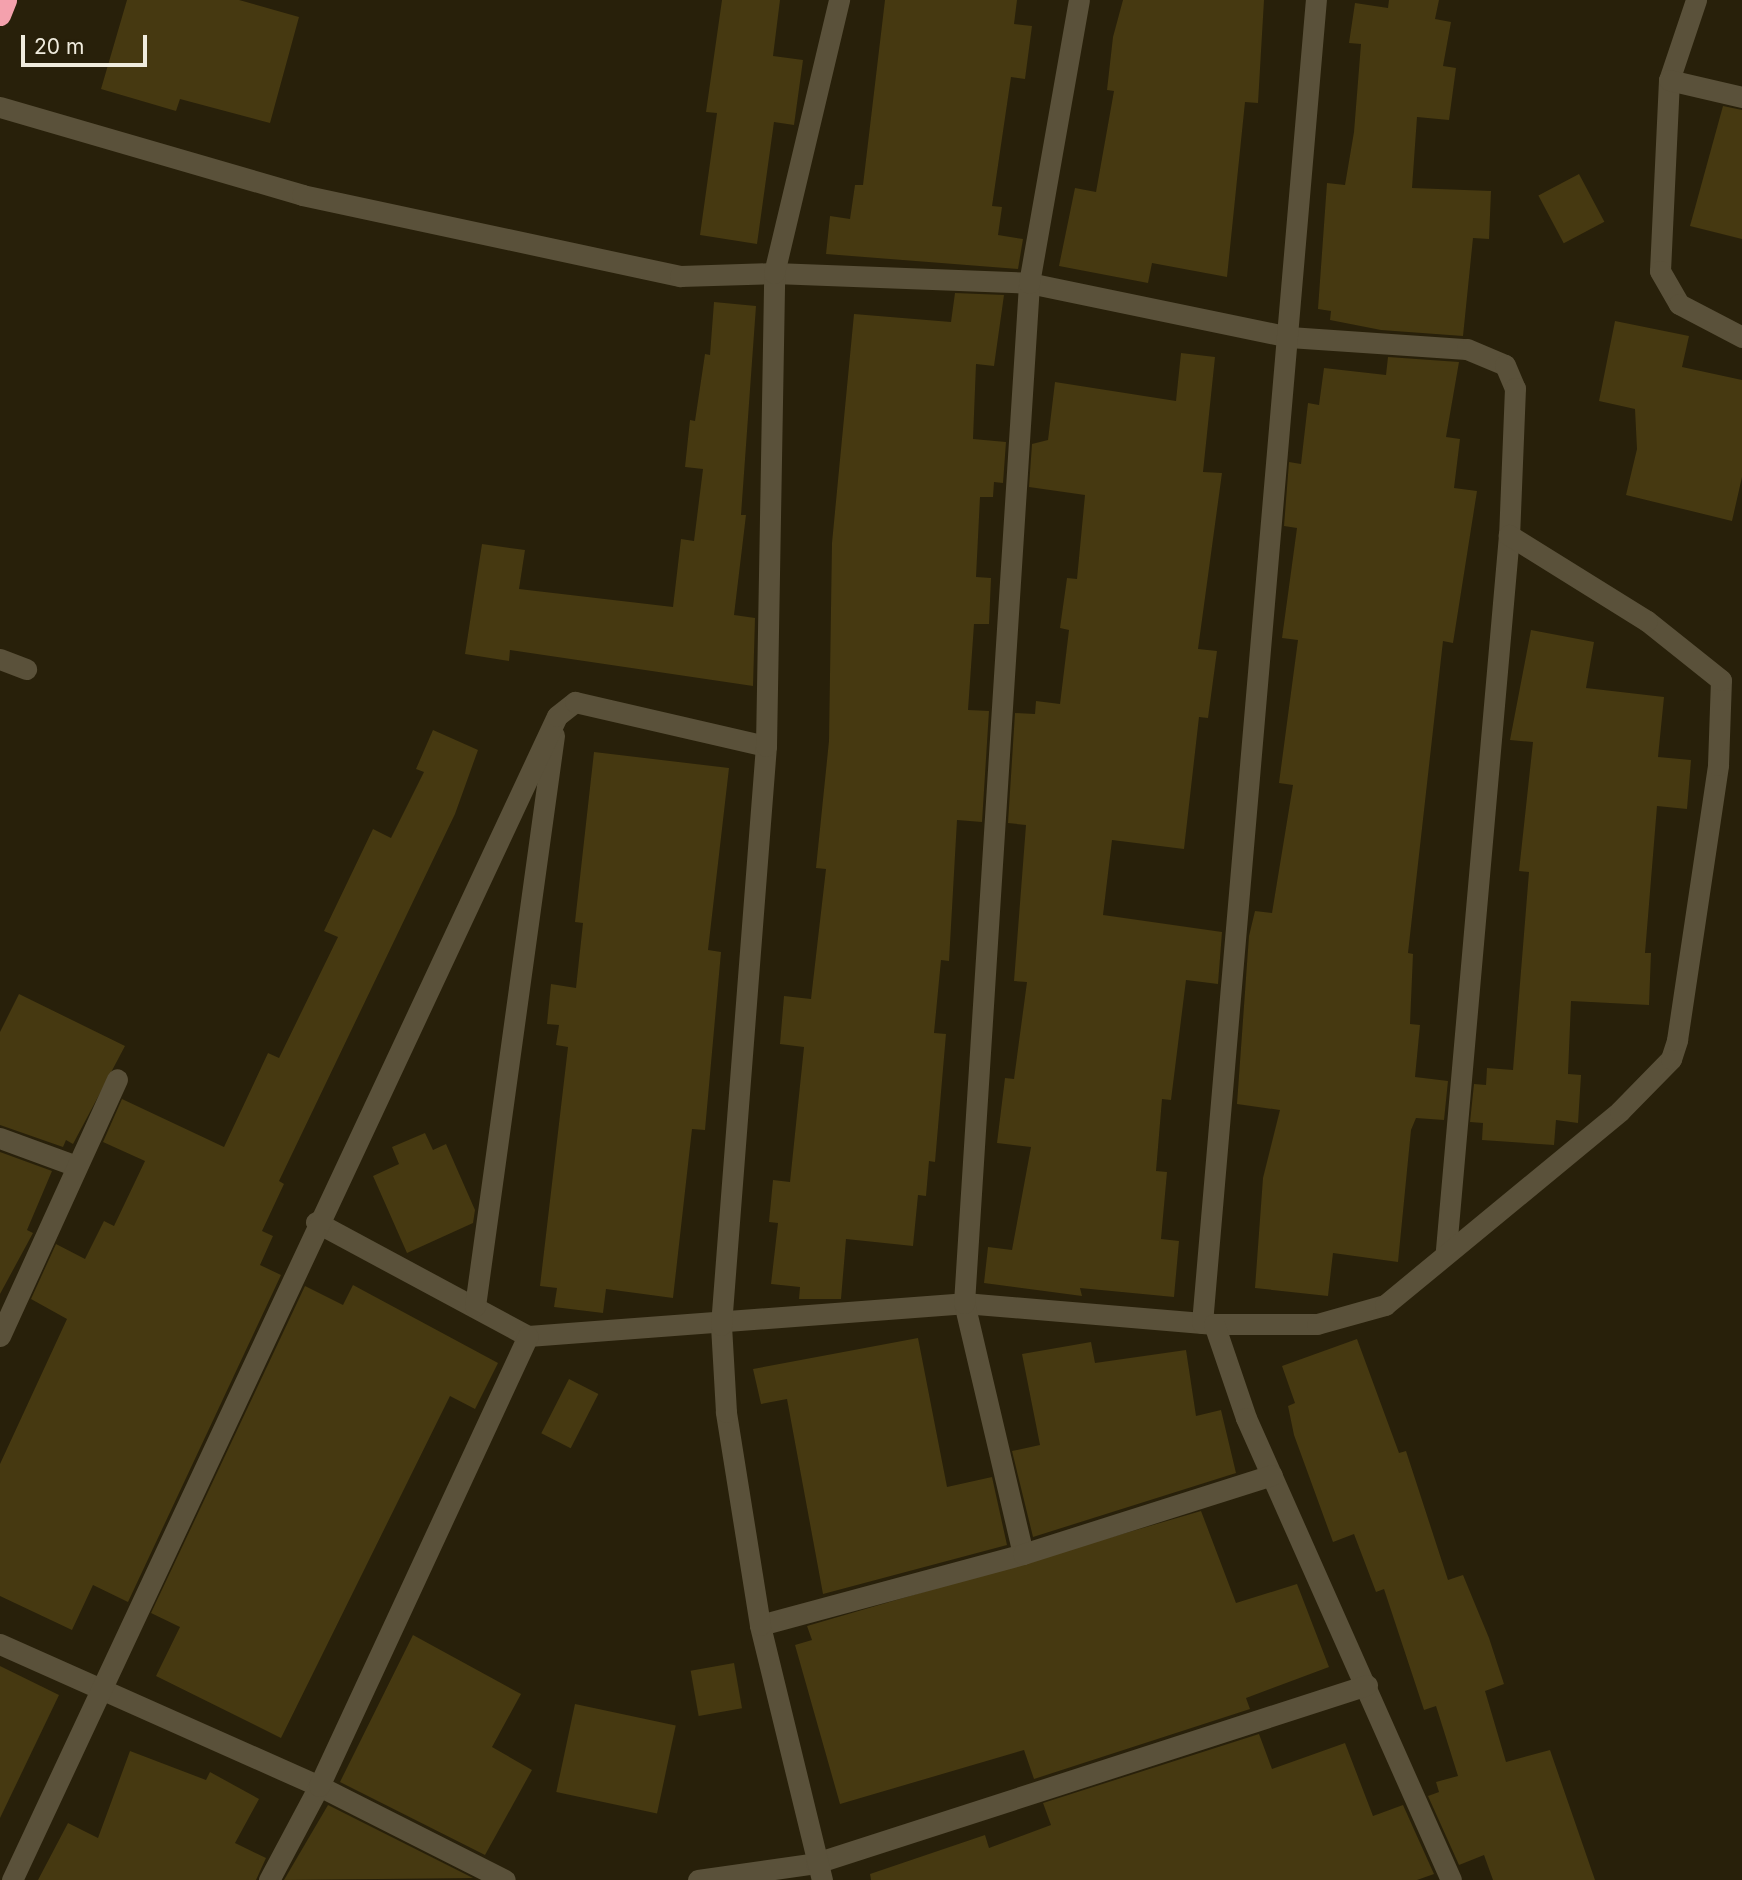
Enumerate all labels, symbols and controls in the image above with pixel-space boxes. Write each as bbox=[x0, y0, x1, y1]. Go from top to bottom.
scale bar bbox=[24, 21, 150, 65]
text: 20 m bbox=[34, 34, 84, 59]

